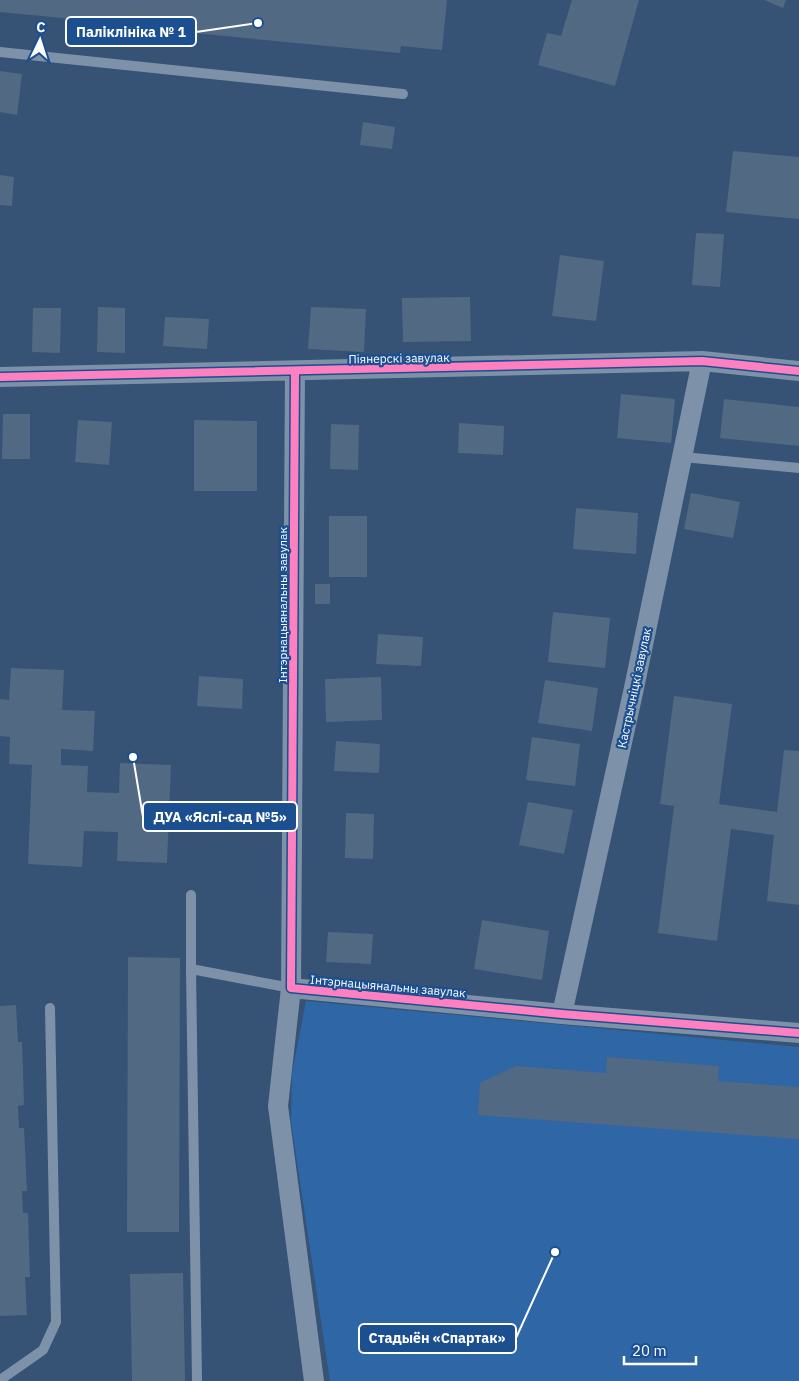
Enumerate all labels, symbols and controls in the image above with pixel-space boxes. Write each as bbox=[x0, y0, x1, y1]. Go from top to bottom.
north arrow bbox=[15, 15, 65, 65]
callout: Паліклініка № 1 bbox=[66, 17, 196, 46]
text: С bbox=[36, 18, 46, 36]
text: Паліклініка № 1 bbox=[76, 23, 186, 41]
street label: Піянерскі завулак bbox=[348, 350, 450, 366]
street label: Інтэрнацыянальны завулак bbox=[275, 527, 290, 683]
street label: Кастрычніцкі завулак bbox=[614, 626, 654, 749]
callout: ДУА «Яслі-сад №5» bbox=[143, 802, 297, 831]
text: ДУА «Яслі-сад №5» bbox=[153, 808, 287, 826]
street label: Інтэрнацыянальны завулак bbox=[310, 972, 467, 1000]
callout: Стадыён «Спартак» bbox=[359, 1324, 516, 1353]
text: Стадыён «Спартак» bbox=[369, 1329, 506, 1347]
scale bar bbox=[624, 1334, 696, 1366]
text: 20 m bbox=[632, 1341, 667, 1360]

